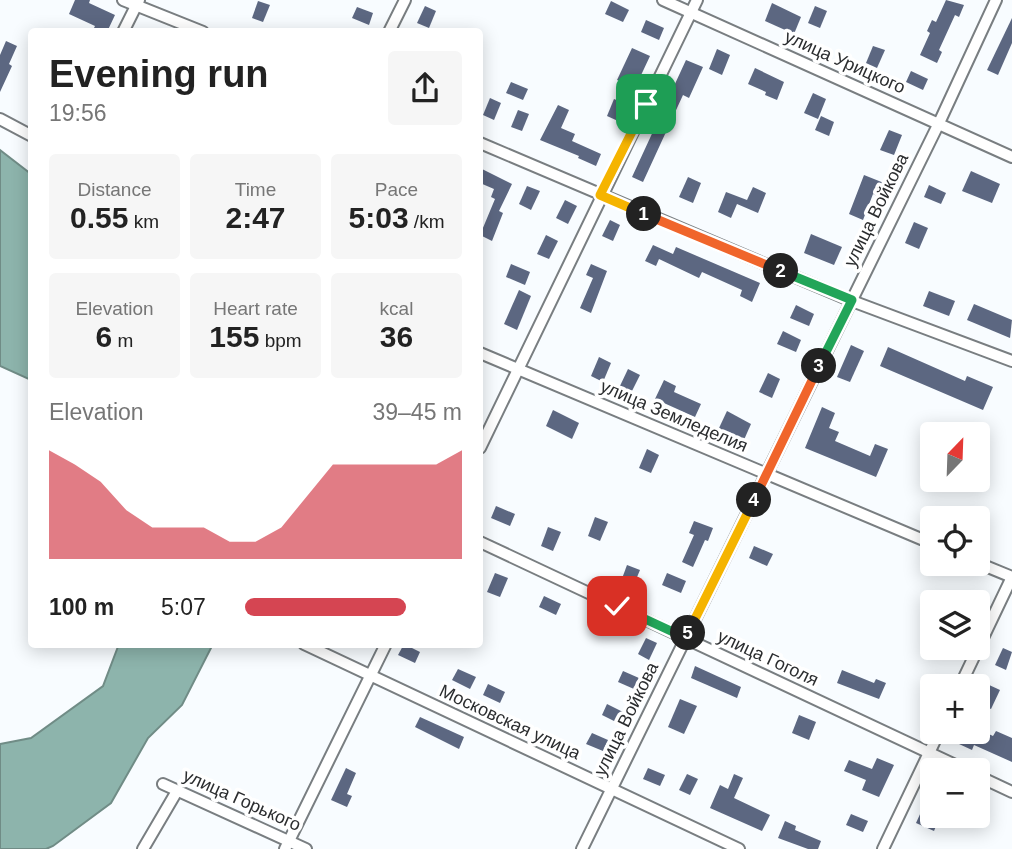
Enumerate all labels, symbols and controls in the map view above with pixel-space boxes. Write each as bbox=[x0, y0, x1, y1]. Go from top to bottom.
street label: улица Урицкого bbox=[782, 26, 908, 98]
button: share bbox=[388, 51, 462, 125]
text: Evening run bbox=[49, 53, 269, 95]
pin bbox=[616, 74, 676, 134]
icon: arrive bbox=[627, 85, 665, 123]
text: 19:56 bbox=[49, 100, 107, 126]
street label: улица Войкова bbox=[840, 149, 913, 270]
text: Distance bbox=[78, 179, 151, 200]
text: Time bbox=[235, 179, 276, 200]
text: Pace bbox=[375, 179, 418, 200]
pin: 1 bbox=[626, 196, 662, 232]
text: 0.55 bbox=[70, 201, 128, 234]
text: 2:47 bbox=[225, 201, 286, 234]
text: 5:03 bbox=[349, 201, 409, 234]
text: 1 bbox=[638, 203, 649, 224]
text: km bbox=[128, 211, 159, 232]
text: /km bbox=[409, 211, 444, 232]
pin: 2 bbox=[764, 254, 798, 288]
text: 2 bbox=[775, 260, 786, 281]
text: Elevation bbox=[75, 298, 154, 319]
text: Heart rate bbox=[213, 298, 298, 319]
text: kcal bbox=[380, 298, 413, 319]
text: 6 bbox=[96, 320, 112, 353]
text: 155 bbox=[209, 320, 259, 353]
text: 36 bbox=[380, 320, 413, 353]
text: m bbox=[112, 330, 133, 351]
text: bpm bbox=[259, 330, 302, 351]
pin: 3 bbox=[802, 348, 836, 384]
text: 3 bbox=[813, 355, 824, 376]
street label: улица Земледелия bbox=[597, 376, 751, 456]
text: Elevation bbox=[49, 399, 144, 425]
text: 39–45 m bbox=[372, 399, 462, 425]
north arrow bbox=[920, 422, 990, 492]
map controls bbox=[920, 422, 990, 828]
pin: 4 bbox=[736, 482, 772, 518]
text: 4 bbox=[748, 489, 759, 510]
button: locate bbox=[920, 506, 990, 576]
pin bbox=[587, 576, 647, 636]
icon: check bbox=[598, 587, 636, 625]
button: layers bbox=[920, 590, 990, 660]
text: 100 m bbox=[49, 594, 114, 620]
text: 5:07 bbox=[161, 594, 206, 620]
pin: 5 bbox=[670, 616, 706, 650]
text: 5 bbox=[682, 622, 693, 643]
street label: улица Гоголя bbox=[714, 626, 822, 690]
street label: улица Войкова bbox=[590, 658, 663, 779]
button: + bbox=[920, 674, 990, 744]
street label: Московская улица bbox=[436, 681, 585, 764]
button: − bbox=[920, 758, 990, 828]
street label: улица Горького bbox=[180, 765, 304, 835]

